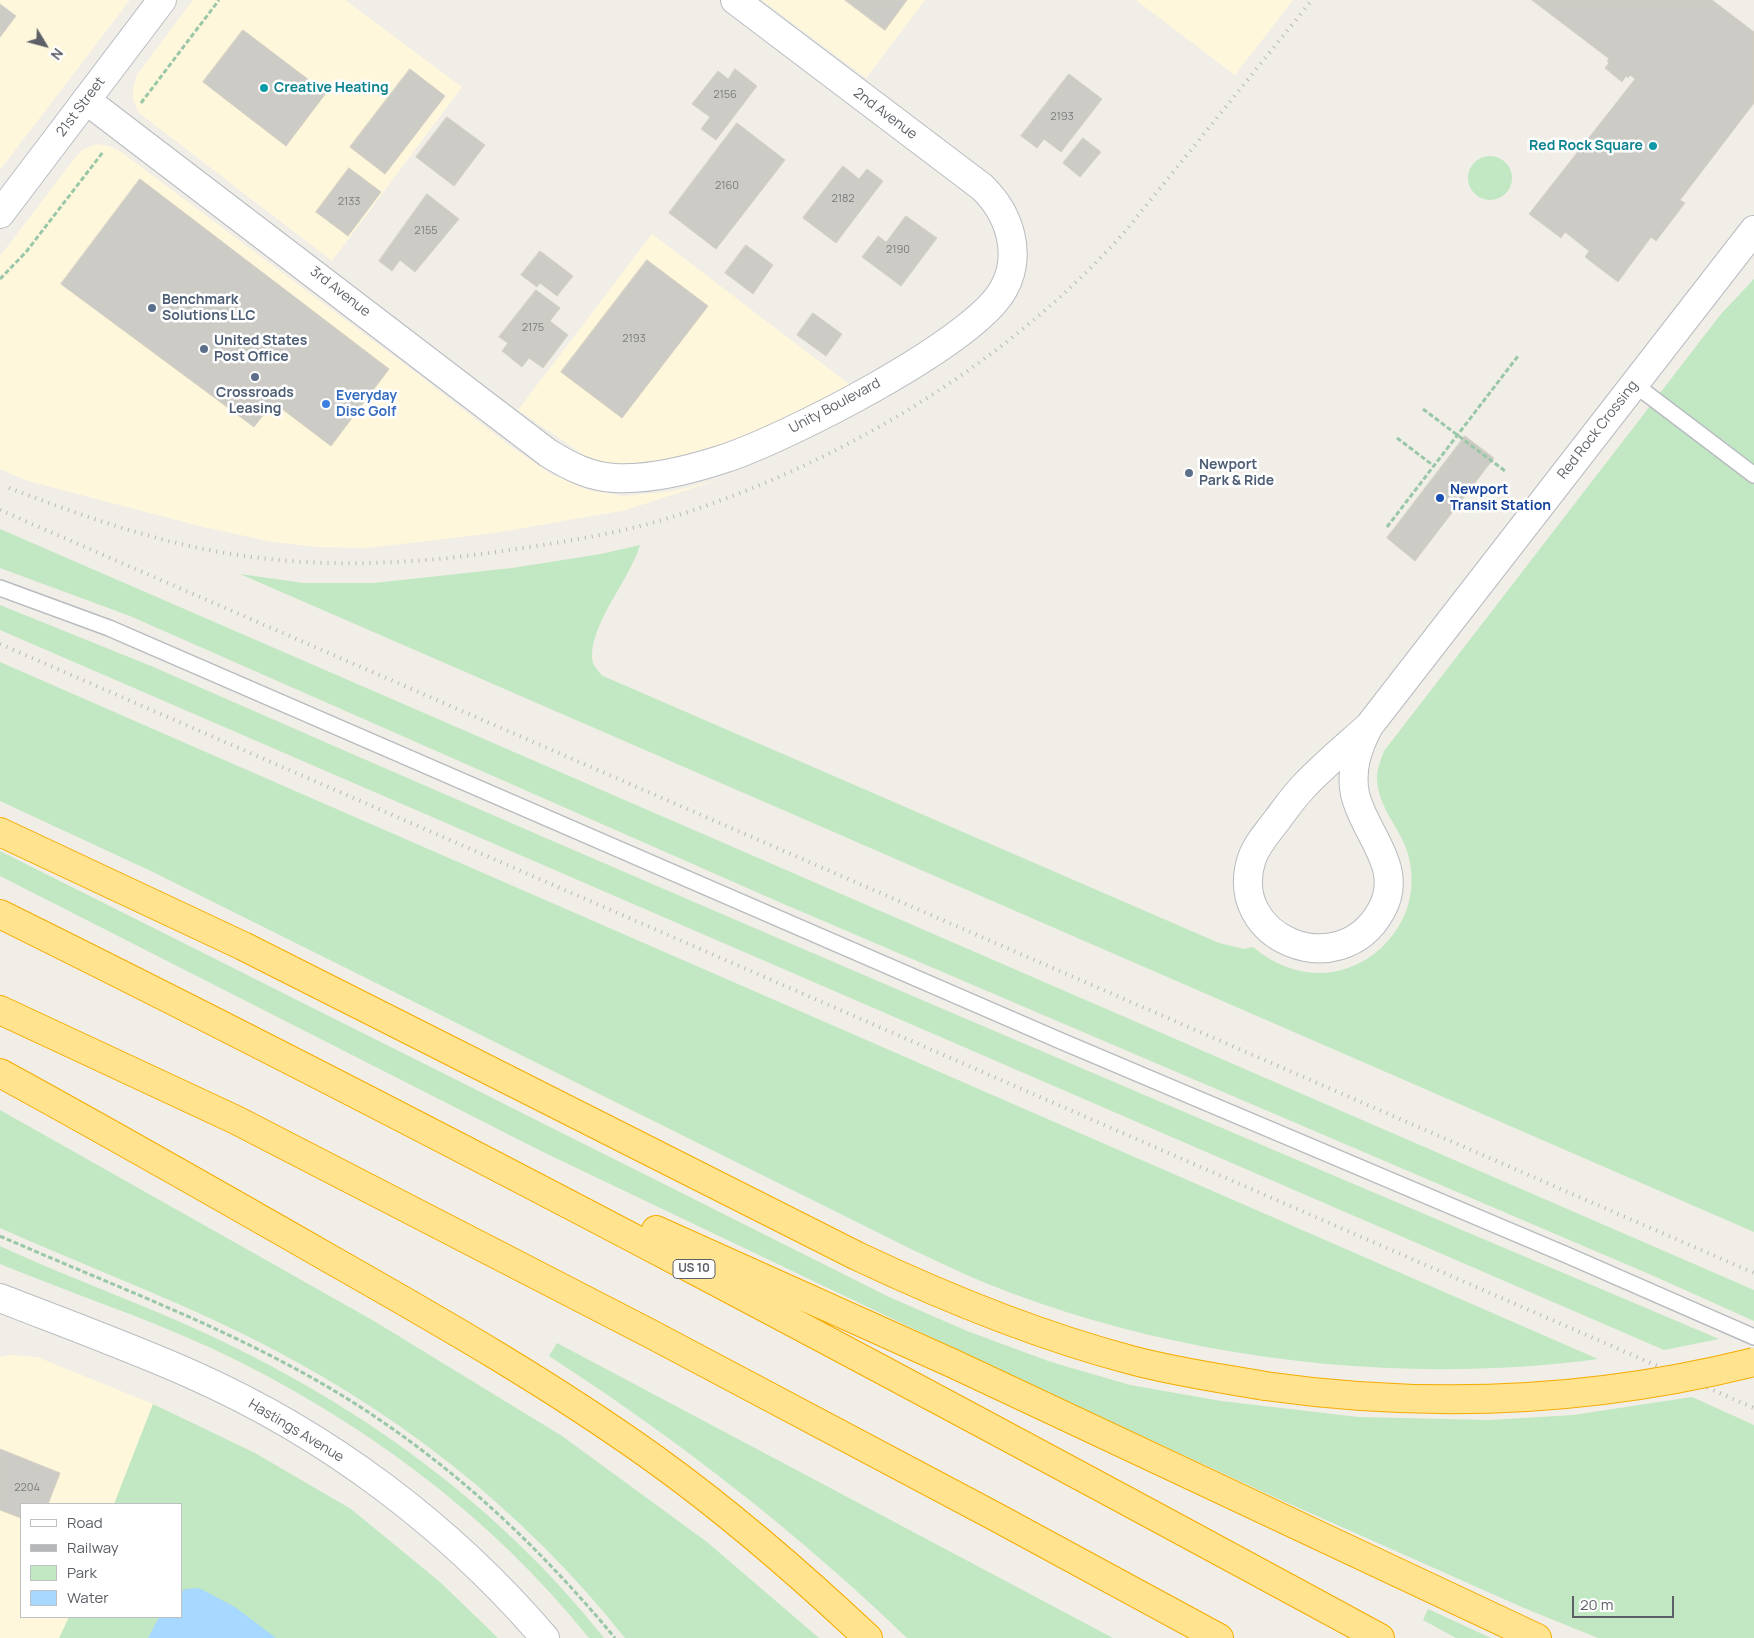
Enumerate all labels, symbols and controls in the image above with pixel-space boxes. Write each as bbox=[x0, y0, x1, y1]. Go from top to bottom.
north arrow bbox=[20, 20, 70, 70]
text: N bbox=[47, 45, 68, 64]
street label: 21st Street bbox=[53, 74, 109, 140]
place label: Creative Heating bbox=[274, 80, 389, 96]
marker: Creative Heating bbox=[258, 82, 270, 94]
street label: 2nd Avenue bbox=[850, 85, 920, 143]
house number: 2156 bbox=[713, 88, 737, 102]
house number: 2193 bbox=[1050, 110, 1074, 124]
place label: Red Rock Square bbox=[1529, 138, 1643, 154]
marker: Red Rock Square bbox=[1647, 140, 1659, 152]
house number: 2160 bbox=[715, 179, 739, 193]
house number: 2182 bbox=[831, 192, 855, 206]
house number: 2133 bbox=[338, 195, 360, 209]
house number: 2155 bbox=[414, 224, 438, 238]
house number: 2190 bbox=[886, 243, 910, 257]
street label: 3rd Avenue bbox=[307, 263, 373, 321]
place label: Benchmark Solutions LLC bbox=[162, 292, 256, 324]
marker: Benchmark Solutions LLC bbox=[146, 302, 158, 314]
house number: 2175 bbox=[522, 321, 544, 335]
house number: 2193 bbox=[622, 332, 646, 346]
place label: United States Post Office bbox=[214, 333, 307, 366]
marker: United States Post Office bbox=[198, 343, 210, 355]
marker: Crossroads Leasing bbox=[249, 371, 261, 383]
street label: Unity Boulevard bbox=[786, 375, 884, 437]
street label: Red Rock Crossing bbox=[1554, 377, 1642, 483]
place label: Crossroads Leasing bbox=[216, 385, 294, 418]
place label: Everyday Disc Golf bbox=[336, 388, 397, 421]
marker: Everyday Disc Golf bbox=[320, 398, 332, 410]
place label: Newport Park & Ride bbox=[1199, 457, 1274, 490]
marker: Newport Park & Ride bbox=[1183, 467, 1195, 479]
place label: Newport Transit Station bbox=[1450, 482, 1551, 514]
marker: Newport Transit Station bbox=[1434, 492, 1446, 504]
road number: US 10 bbox=[673, 1260, 715, 1278]
street label: Hastings Avenue bbox=[245, 1396, 347, 1466]
house number: 2204 bbox=[14, 1481, 40, 1495]
legend bbox=[20, 1503, 182, 1618]
text: Road bbox=[67, 1512, 103, 1533]
text: Railway bbox=[67, 1537, 119, 1558]
text: Park bbox=[67, 1562, 97, 1583]
scale bar bbox=[1574, 1586, 1676, 1618]
text: Water bbox=[67, 1587, 109, 1608]
text: 20 m bbox=[1580, 1594, 1613, 1615]

